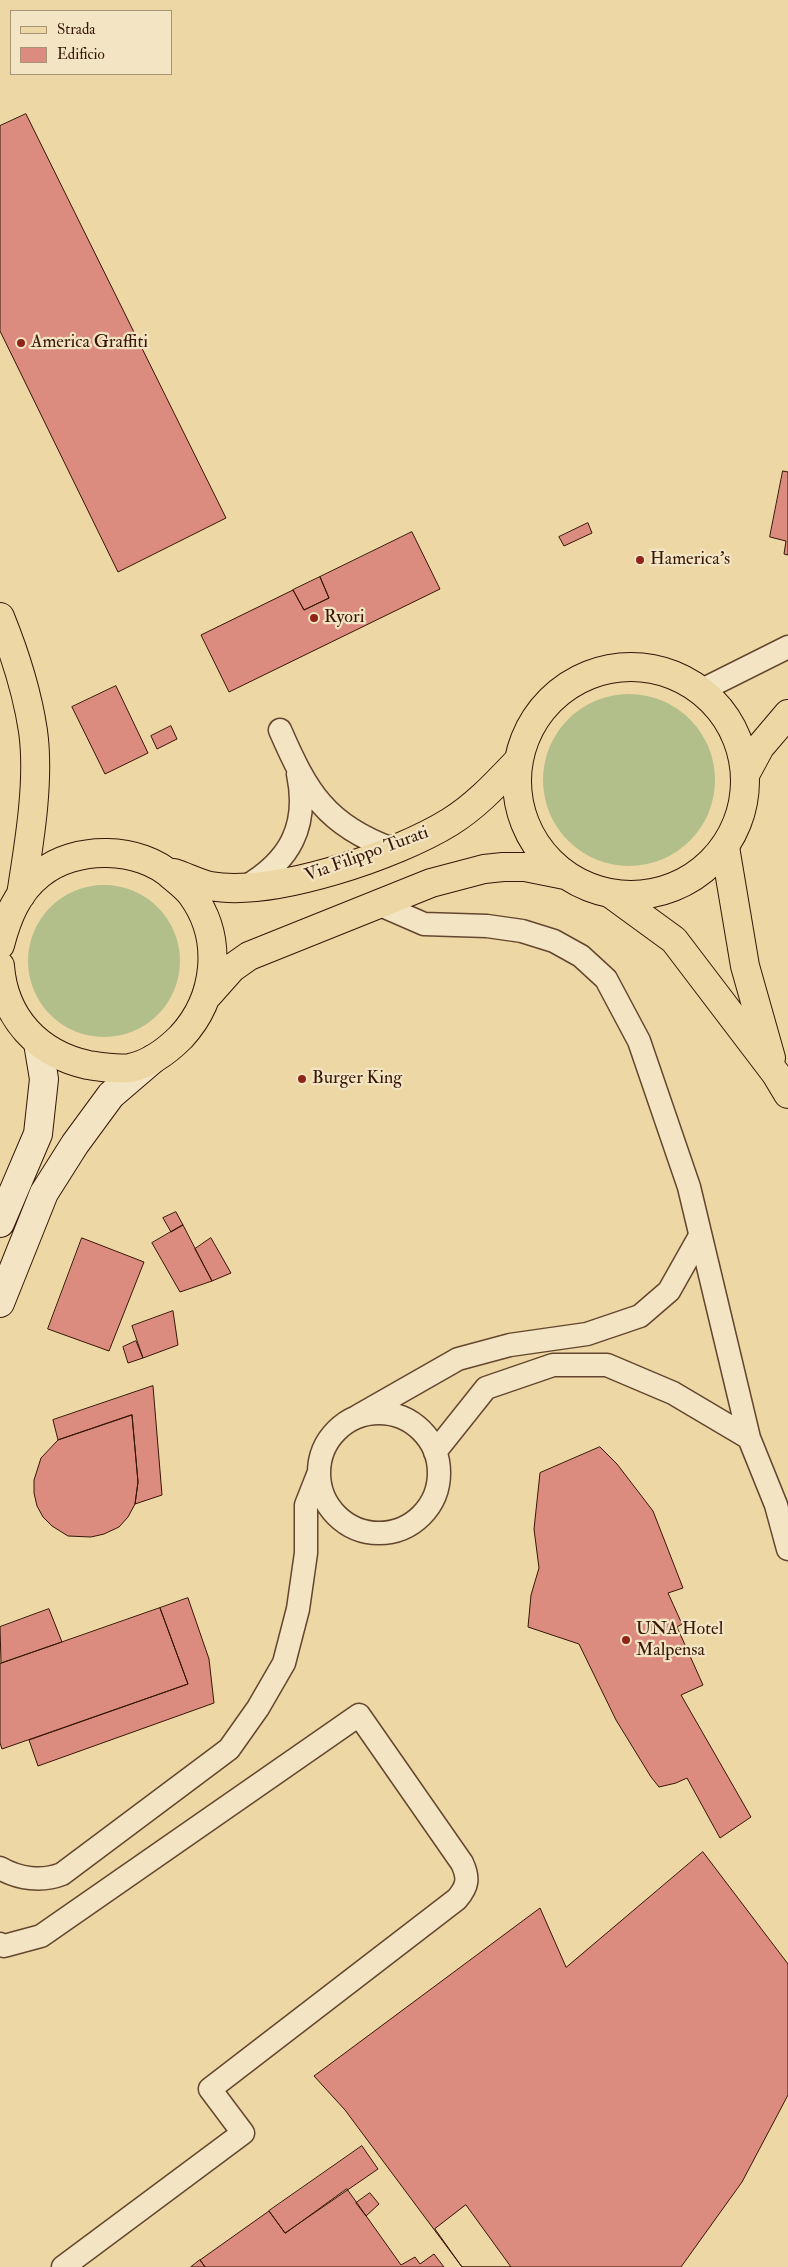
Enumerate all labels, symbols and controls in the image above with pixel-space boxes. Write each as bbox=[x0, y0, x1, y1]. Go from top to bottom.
legend bbox=[10, 10, 172, 75]
text: Strada bbox=[57, 20, 96, 39]
text: Edificio bbox=[57, 45, 105, 64]
place label: America Graffiti bbox=[31, 332, 148, 354]
marker: America Graffiti bbox=[15, 337, 27, 349]
place label: Hamerica's bbox=[650, 549, 730, 571]
marker: Hamerica's bbox=[634, 554, 646, 566]
place label: Ryori bbox=[324, 607, 364, 629]
marker: Ryori bbox=[308, 612, 320, 624]
street label: Via Filippo Turati bbox=[302, 823, 432, 887]
place label: Burger King bbox=[312, 1068, 402, 1090]
marker: Burger King bbox=[296, 1073, 308, 1085]
place label: UNA Hotel Malpensa bbox=[636, 1619, 723, 1662]
marker: UNA Hotel Malpensa bbox=[620, 1634, 632, 1646]

